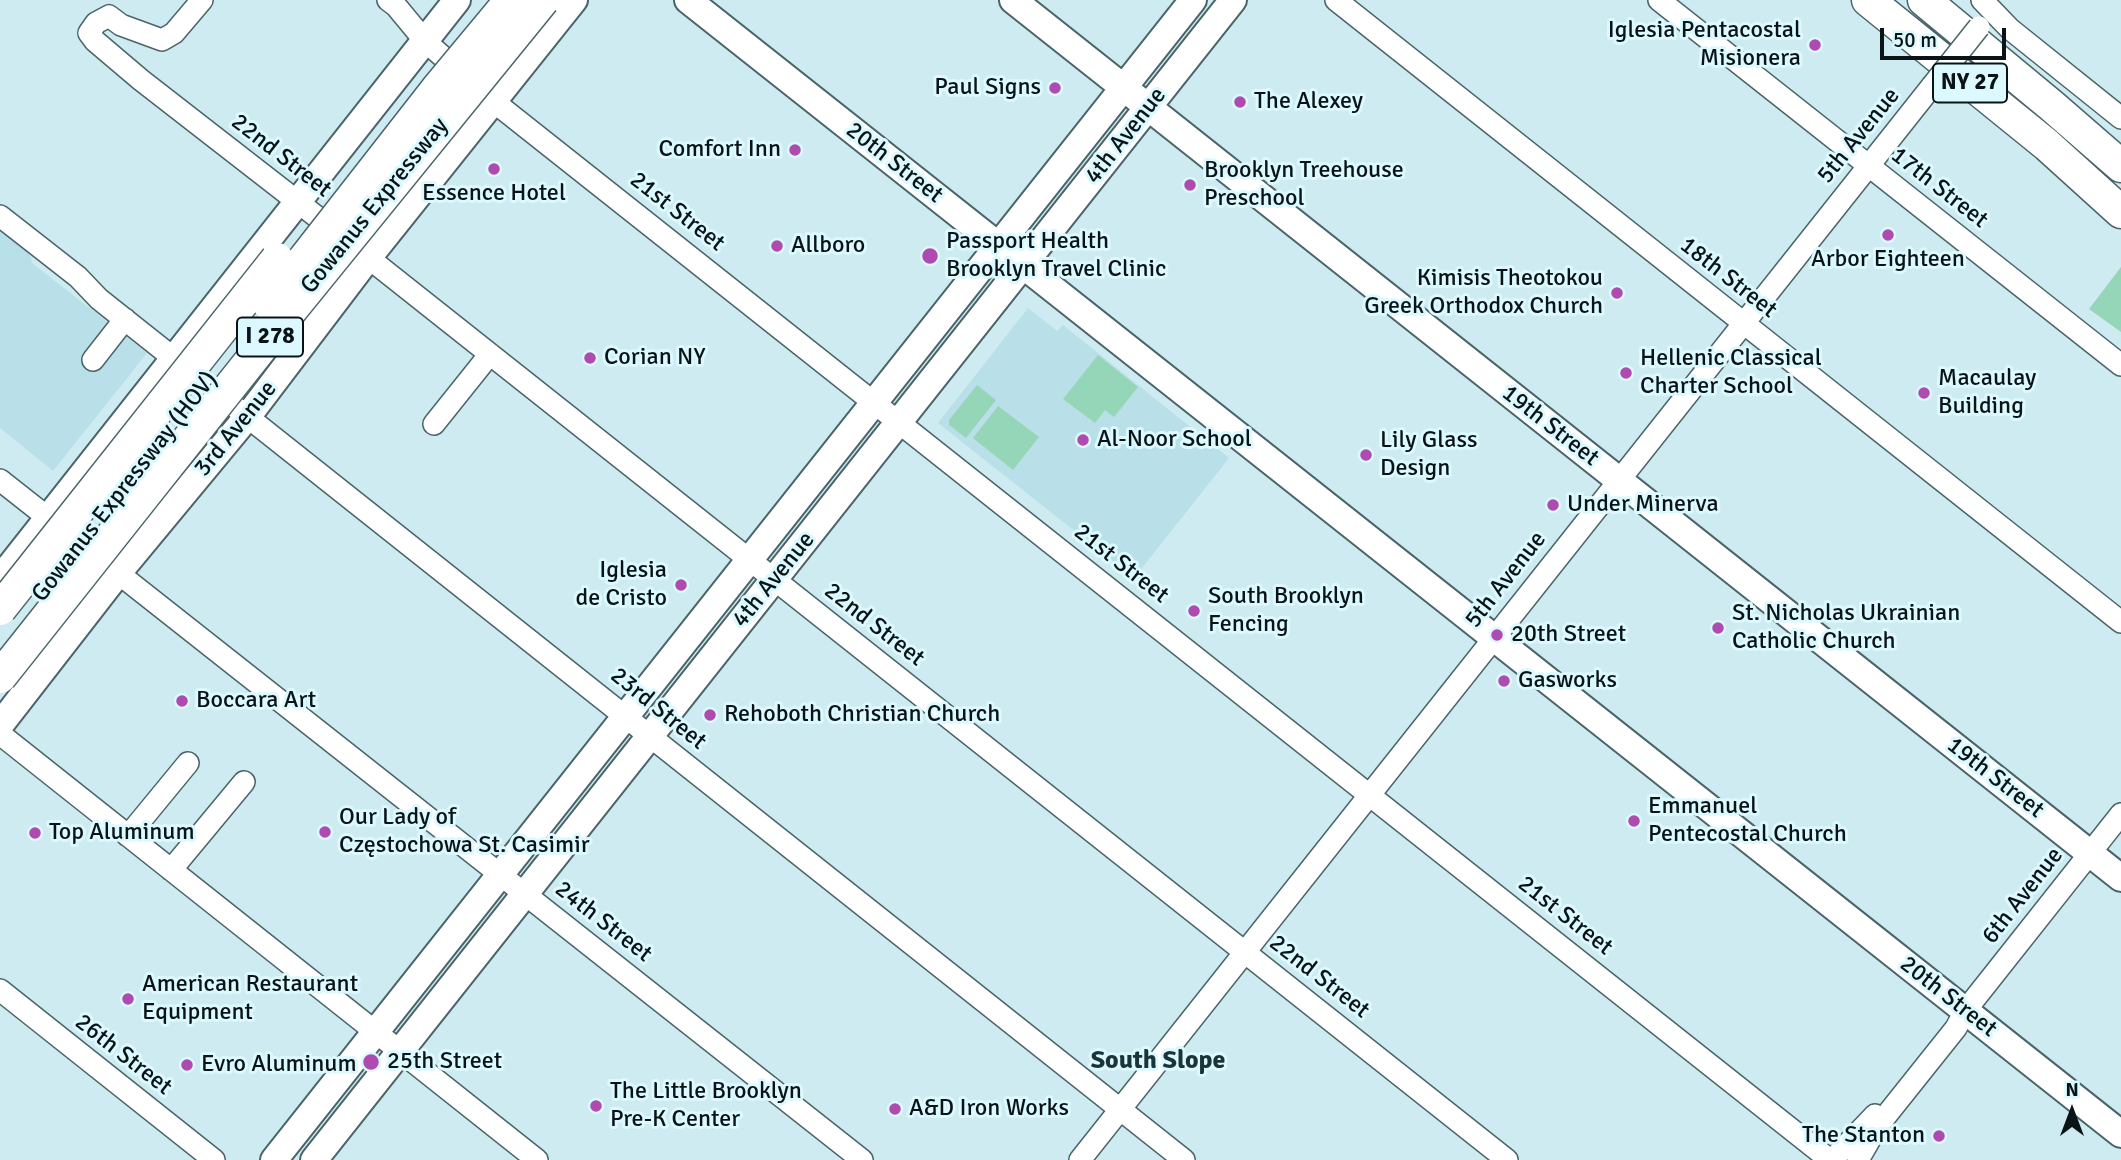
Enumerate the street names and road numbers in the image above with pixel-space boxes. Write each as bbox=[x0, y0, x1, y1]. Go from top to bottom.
road number: NY 27 bbox=[1933, 64, 2007, 102]
street label: 4th Avenue bbox=[1079, 82, 1173, 190]
street label: 5th Avenue bbox=[1812, 82, 1906, 190]
street label: 22nd Street bbox=[225, 108, 337, 204]
street label: Gowanus Expressway bbox=[295, 112, 455, 300]
street label: 20th Street bbox=[840, 116, 948, 210]
street label: 17th Street bbox=[1885, 141, 1993, 235]
street label: 21st Street bbox=[624, 166, 730, 258]
street label: 18th Street bbox=[1674, 231, 1782, 325]
road number: I 278 bbox=[237, 318, 303, 356]
street label: Gowanus Expressway (HOV) bbox=[26, 366, 224, 608]
street label: 3rd Avenue bbox=[189, 375, 283, 483]
street label: 19th Street bbox=[1496, 379, 1604, 473]
street label: 21st Street bbox=[1068, 518, 1174, 610]
street label: 4th Avenue bbox=[727, 526, 821, 634]
street label: 5th Avenue bbox=[1459, 526, 1553, 634]
street label: 22nd Street bbox=[818, 577, 930, 673]
street label: 23rd Street bbox=[604, 662, 712, 756]
street label: 19th Street bbox=[1941, 731, 2049, 825]
street label: 6th Avenue bbox=[1976, 842, 2070, 950]
street label: 21st Street bbox=[1512, 870, 1618, 962]
street label: 24th Street bbox=[549, 875, 657, 969]
street label: 22nd Street bbox=[1263, 929, 1375, 1025]
street label: 20th Street bbox=[1894, 950, 2002, 1044]
street label: 26th Street bbox=[69, 1008, 177, 1102]

